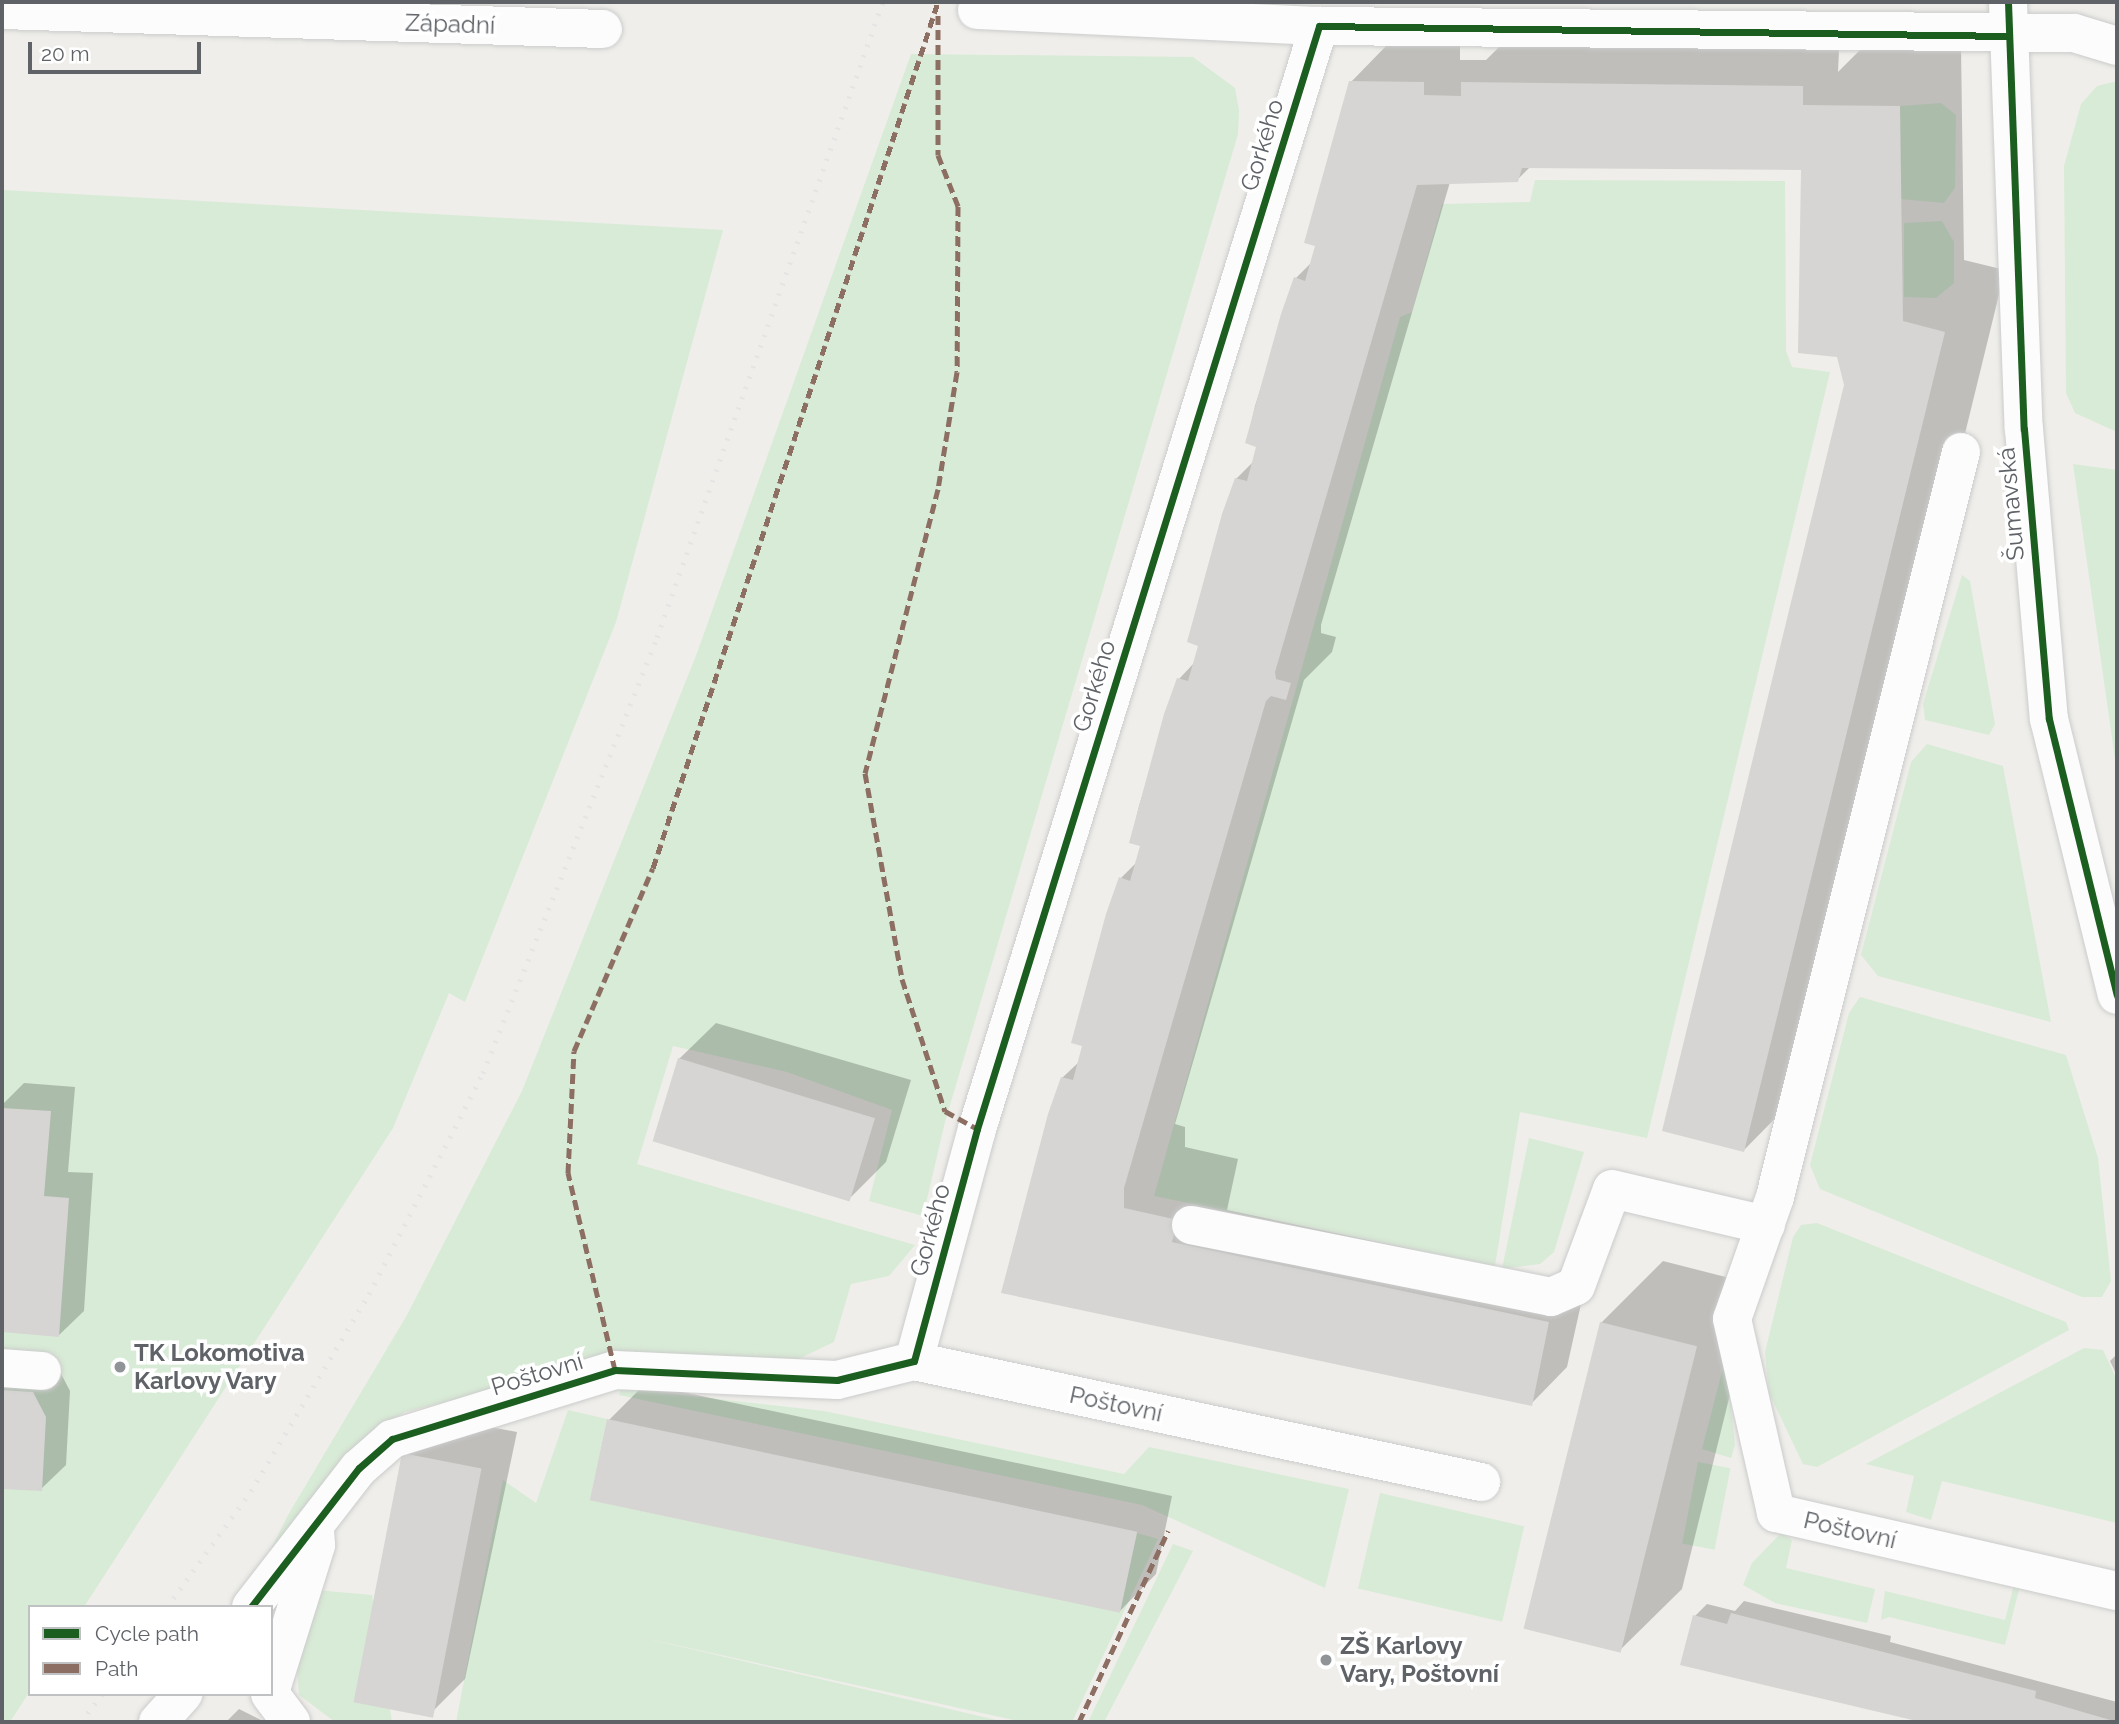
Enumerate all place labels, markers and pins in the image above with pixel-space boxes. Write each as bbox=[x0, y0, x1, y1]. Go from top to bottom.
place label: TK Lokomotiva Karlovy Vary bbox=[134, 1339, 305, 1395]
marker: TK Lokomotiva Karlovy Vary bbox=[112, 1359, 128, 1375]
place label: ZŠ Karlovy Vary, Poštovní bbox=[1340, 1632, 1499, 1688]
marker: ZŠ Karlovy Vary, Poštovní bbox=[1318, 1652, 1334, 1668]

